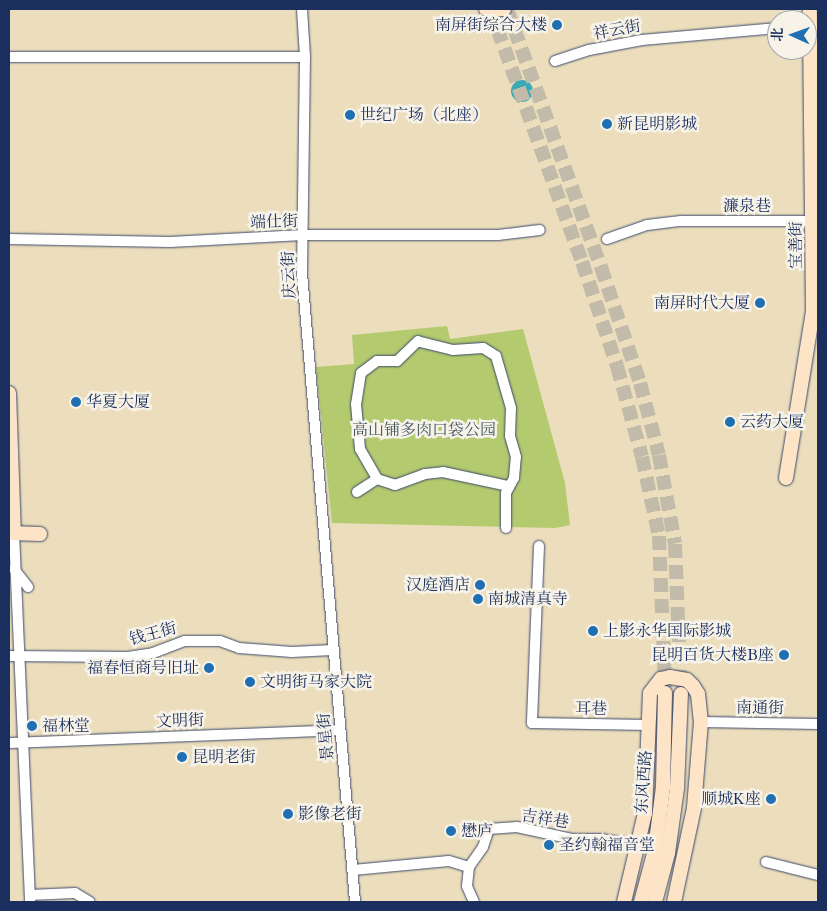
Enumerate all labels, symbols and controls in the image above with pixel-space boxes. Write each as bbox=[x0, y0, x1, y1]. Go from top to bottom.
north arrow bbox=[767, 10, 817, 60]
place label: 南屏街综合大楼 bbox=[435, 15, 547, 35]
street label: 祥云街 bbox=[592, 16, 642, 44]
marker: 南屏街综合大楼 bbox=[551, 19, 563, 31]
text: 北 bbox=[768, 27, 787, 42]
place label: 世纪广场（北座） bbox=[360, 105, 488, 125]
marker: 世纪广场（北座） bbox=[344, 109, 356, 121]
place label: 新昆明影城 bbox=[617, 114, 697, 134]
marker: 新昆明影城 bbox=[601, 118, 613, 130]
street label: 濂泉巷 bbox=[723, 196, 771, 216]
street label: 端仕街 bbox=[250, 212, 298, 232]
street label: 宝善街 bbox=[786, 221, 806, 269]
street label: 庆云街 bbox=[279, 251, 299, 299]
place label: 南屏时代大厦 bbox=[654, 293, 750, 313]
marker: 南屏时代大厦 bbox=[754, 297, 766, 309]
place label: 华夏大厦 bbox=[86, 392, 150, 412]
marker: 华夏大厦 bbox=[70, 396, 82, 408]
place label: 云药大厦 bbox=[740, 412, 804, 432]
marker: 云药大厦 bbox=[724, 416, 736, 428]
park label: 高山铺多肉口袋公园 bbox=[352, 420, 496, 440]
place label: 汉庭酒店 bbox=[406, 575, 470, 595]
marker: 汉庭酒店 bbox=[474, 579, 486, 591]
place label: 南城清真寺 bbox=[488, 589, 568, 609]
marker: 南城清真寺 bbox=[472, 593, 484, 605]
street label: 钱王街 bbox=[127, 619, 179, 649]
place label: 上影永华国际影城 bbox=[603, 621, 731, 641]
marker: 上影永华国际影城 bbox=[587, 625, 599, 637]
place label: 昆明百货大楼B座 bbox=[651, 645, 774, 665]
marker: 昆明百货大楼B座 bbox=[778, 649, 790, 661]
place label: 福春恒商号旧址 bbox=[87, 658, 199, 678]
marker: 福春恒商号旧址 bbox=[203, 662, 215, 674]
place label: 文明街马家大院 bbox=[260, 672, 372, 692]
marker: 文明街马家大院 bbox=[244, 676, 256, 688]
street label: 南通街 bbox=[736, 698, 784, 718]
street label: 耳巷 bbox=[575, 699, 607, 719]
street label: 文明街 bbox=[156, 711, 204, 731]
street label: 景星街 bbox=[314, 712, 338, 762]
place label: 福林堂 bbox=[42, 716, 90, 736]
marker: 福林堂 bbox=[26, 720, 38, 732]
place label: 昆明老街 bbox=[192, 747, 256, 767]
street label: 东风西路 bbox=[632, 749, 656, 815]
marker: 昆明老街 bbox=[176, 751, 188, 763]
place label: 顺城K座 bbox=[701, 789, 761, 809]
marker: 顺城K座 bbox=[765, 793, 777, 805]
place label: 影像老街 bbox=[298, 804, 362, 824]
street label: 吉祥巷 bbox=[520, 806, 570, 832]
marker: 影像老街 bbox=[282, 808, 294, 820]
place label: 懋庐 bbox=[461, 821, 493, 841]
marker: 懋庐 bbox=[445, 825, 457, 837]
place label: 圣约翰福音堂 bbox=[559, 835, 655, 855]
marker: 圣约翰福音堂 bbox=[543, 839, 555, 851]

